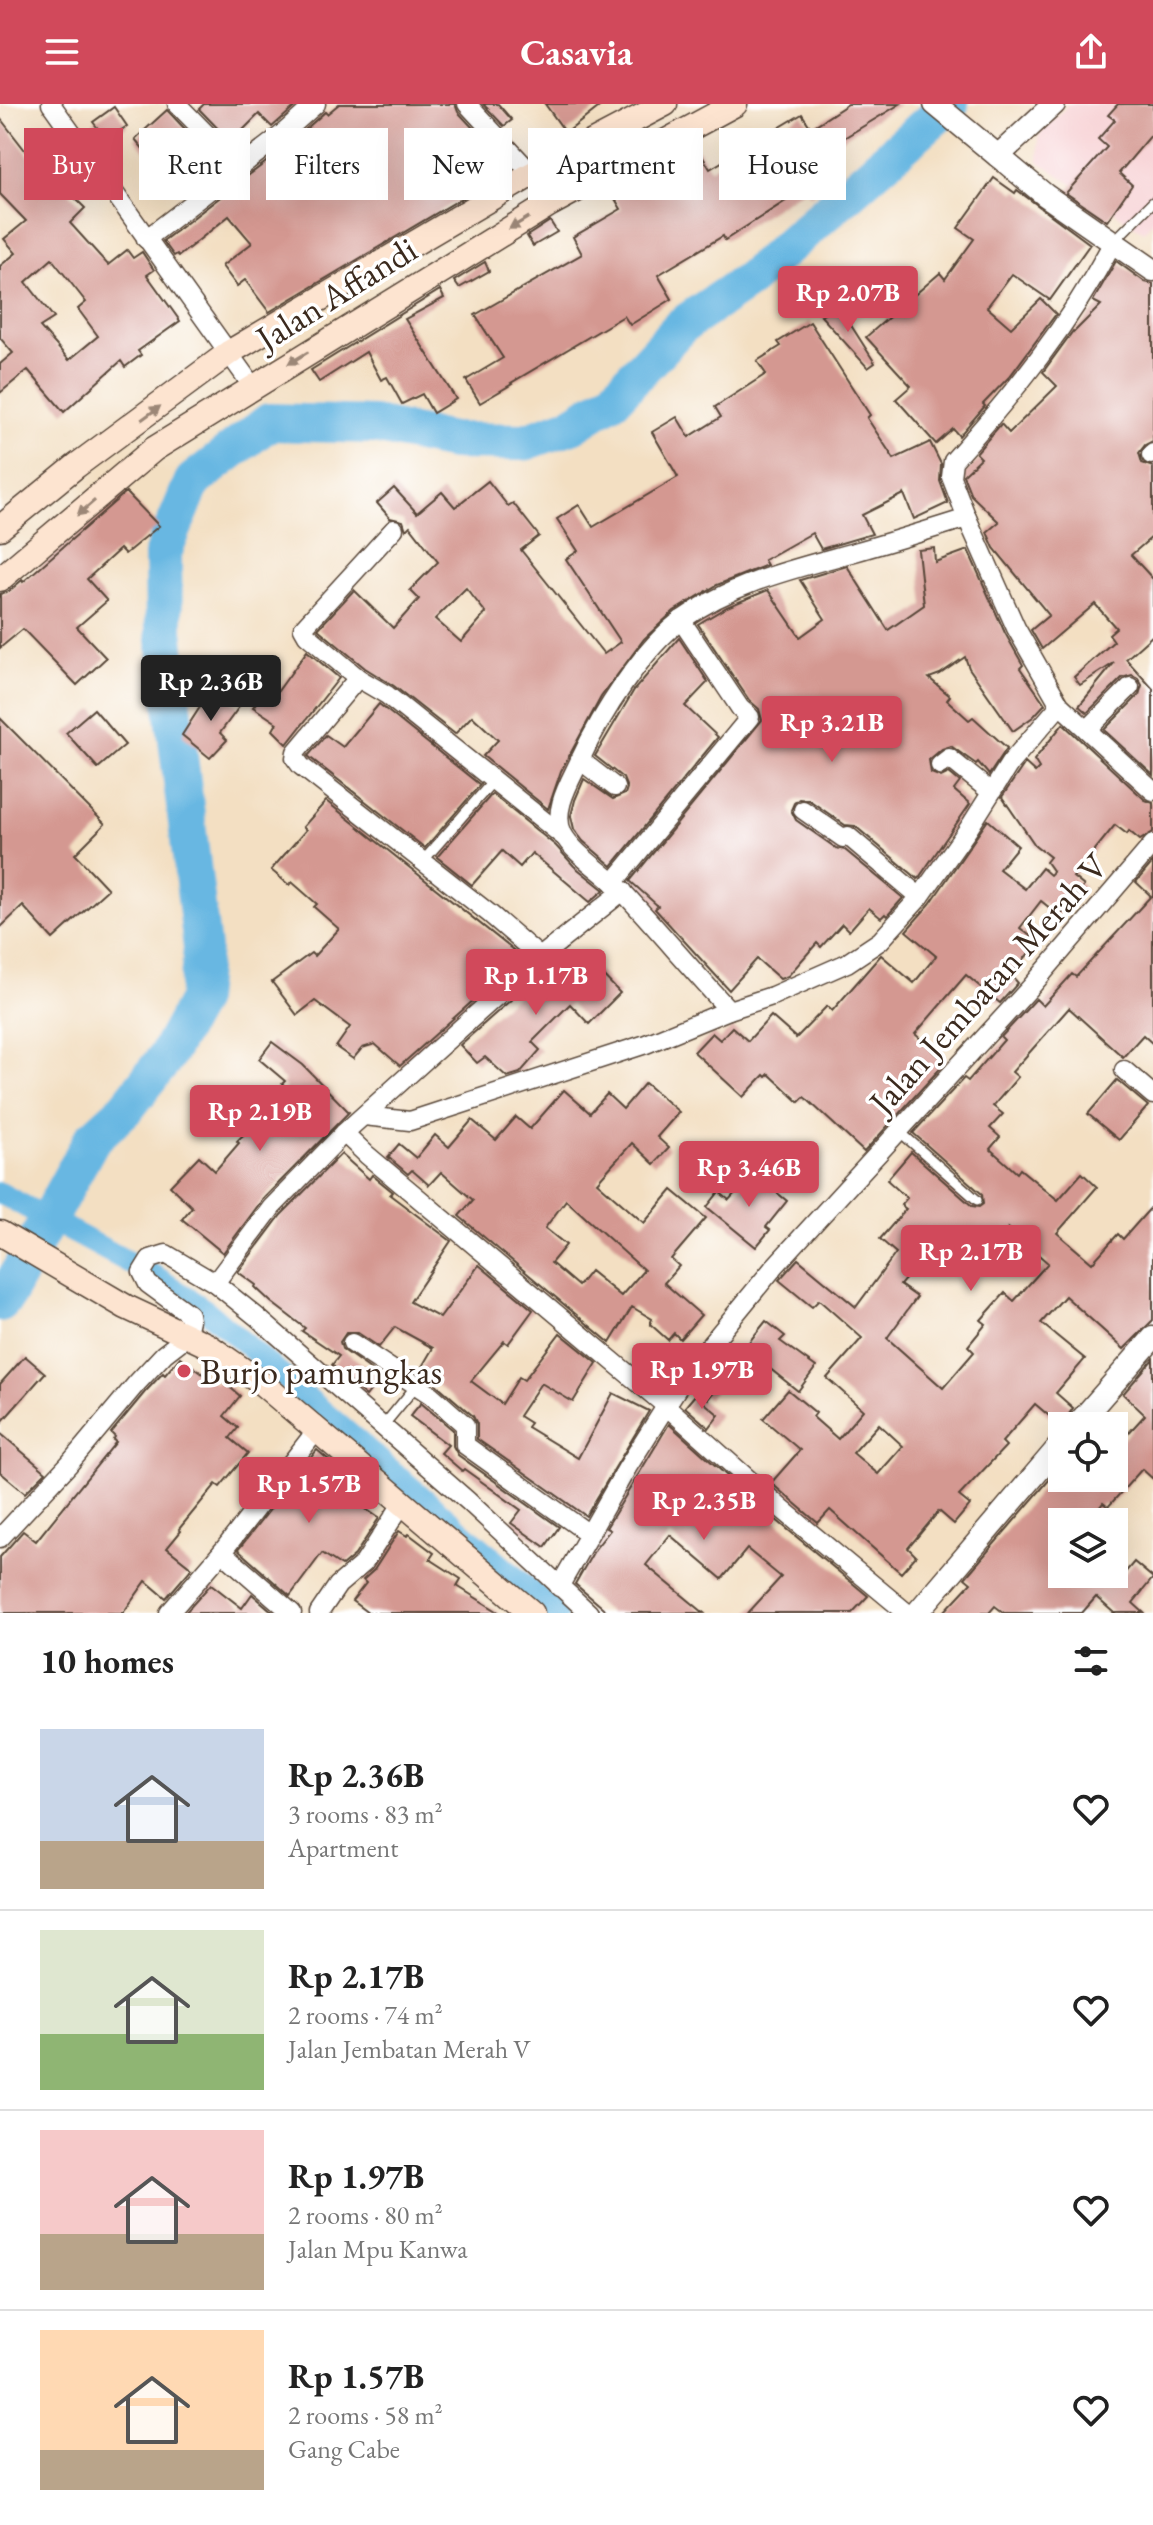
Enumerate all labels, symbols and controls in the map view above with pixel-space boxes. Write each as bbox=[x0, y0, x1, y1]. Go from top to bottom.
text: Casavia bbox=[520, 29, 633, 76]
icon: menu bbox=[40, 30, 84, 74]
icon: share bbox=[1069, 30, 1113, 74]
chip: Buy bbox=[24, 128, 123, 200]
chip: Rent bbox=[139, 128, 250, 200]
chip: Filters bbox=[266, 128, 388, 200]
chip: New bbox=[404, 128, 512, 200]
chip: Apartment bbox=[528, 128, 703, 200]
chip: House bbox=[719, 128, 846, 200]
one-way arrow bbox=[508, 215, 531, 230]
street label: Jalan Affandi bbox=[245, 225, 426, 363]
pin: Rp 2.07B bbox=[765, 266, 931, 334]
text: Rp 2.07B bbox=[796, 275, 900, 309]
one-way arrow bbox=[287, 351, 308, 366]
one-way arrow bbox=[140, 405, 161, 421]
one-way arrow bbox=[76, 499, 96, 516]
pin: Rp 2.36B bbox=[128, 655, 294, 723]
text: Rp 2.36B bbox=[159, 664, 263, 698]
pin: Rp 3.21B bbox=[749, 696, 915, 764]
text: Rp 3.21B bbox=[780, 705, 884, 739]
street label: Jalan Jembatan Merah V bbox=[856, 842, 1119, 1126]
pin: Rp 1.17B bbox=[453, 949, 619, 1017]
text: Rp 1.17B bbox=[484, 958, 588, 992]
pin: Rp 2.19B bbox=[177, 1085, 343, 1153]
text: Rp 2.19B bbox=[208, 1094, 312, 1128]
pin: Rp 3.46B bbox=[666, 1141, 832, 1209]
text: Rp 3.46B bbox=[697, 1150, 801, 1184]
pin: Rp 2.17B bbox=[888, 1225, 1054, 1293]
text: Rp 2.17B bbox=[919, 1234, 1023, 1268]
pin: Rp 1.97B bbox=[619, 1343, 785, 1411]
place label: Burjo pamungkas bbox=[200, 1348, 442, 1395]
text: Rp 1.97B bbox=[650, 1352, 754, 1386]
marker: Burjo pamungkas bbox=[175, 1362, 193, 1380]
map controls bbox=[1048, 1412, 1128, 1588]
button: locate bbox=[1048, 1412, 1128, 1492]
pin: Rp 1.57B bbox=[226, 1457, 392, 1525]
text: Rp 1.57B bbox=[257, 1466, 361, 1500]
pin: Rp 2.35B bbox=[621, 1474, 787, 1542]
text: Rp 2.35B bbox=[652, 1483, 756, 1517]
button: layers bbox=[1048, 1508, 1128, 1588]
text: 10 homes bbox=[40, 1639, 174, 1683]
icon: filters bbox=[1069, 1639, 1113, 1683]
text: Rp 2.36B bbox=[288, 1753, 424, 1797]
icon: home bbox=[104, 1761, 200, 1857]
icon: heart bbox=[1069, 1787, 1113, 1831]
text: 3 rooms · 83 m² bbox=[288, 1797, 443, 1831]
text: Apartment bbox=[288, 1831, 398, 1865]
text: Rp 2.17B bbox=[288, 1954, 424, 1998]
icon: home bbox=[104, 1962, 200, 2058]
icon: heart bbox=[1069, 1988, 1113, 2032]
text: 2 rooms · 74 m² bbox=[288, 1998, 443, 2032]
text: Jalan Jembatan Merah V bbox=[288, 2032, 531, 2066]
text: Rp 1.97B bbox=[288, 2154, 424, 2198]
icon: home bbox=[104, 2162, 200, 2258]
icon: heart bbox=[1069, 2188, 1113, 2232]
text: 2 rooms · 80 m² bbox=[288, 2198, 443, 2232]
text: Jalan Mpu Kanwa bbox=[288, 2232, 468, 2266]
text: Rp 1.57B bbox=[288, 2354, 424, 2398]
icon: home bbox=[104, 2362, 200, 2458]
icon: heart bbox=[1069, 2388, 1113, 2432]
text: 2 rooms · 58 m² bbox=[288, 2398, 443, 2432]
text: Gang Cabe bbox=[288, 2432, 400, 2466]

